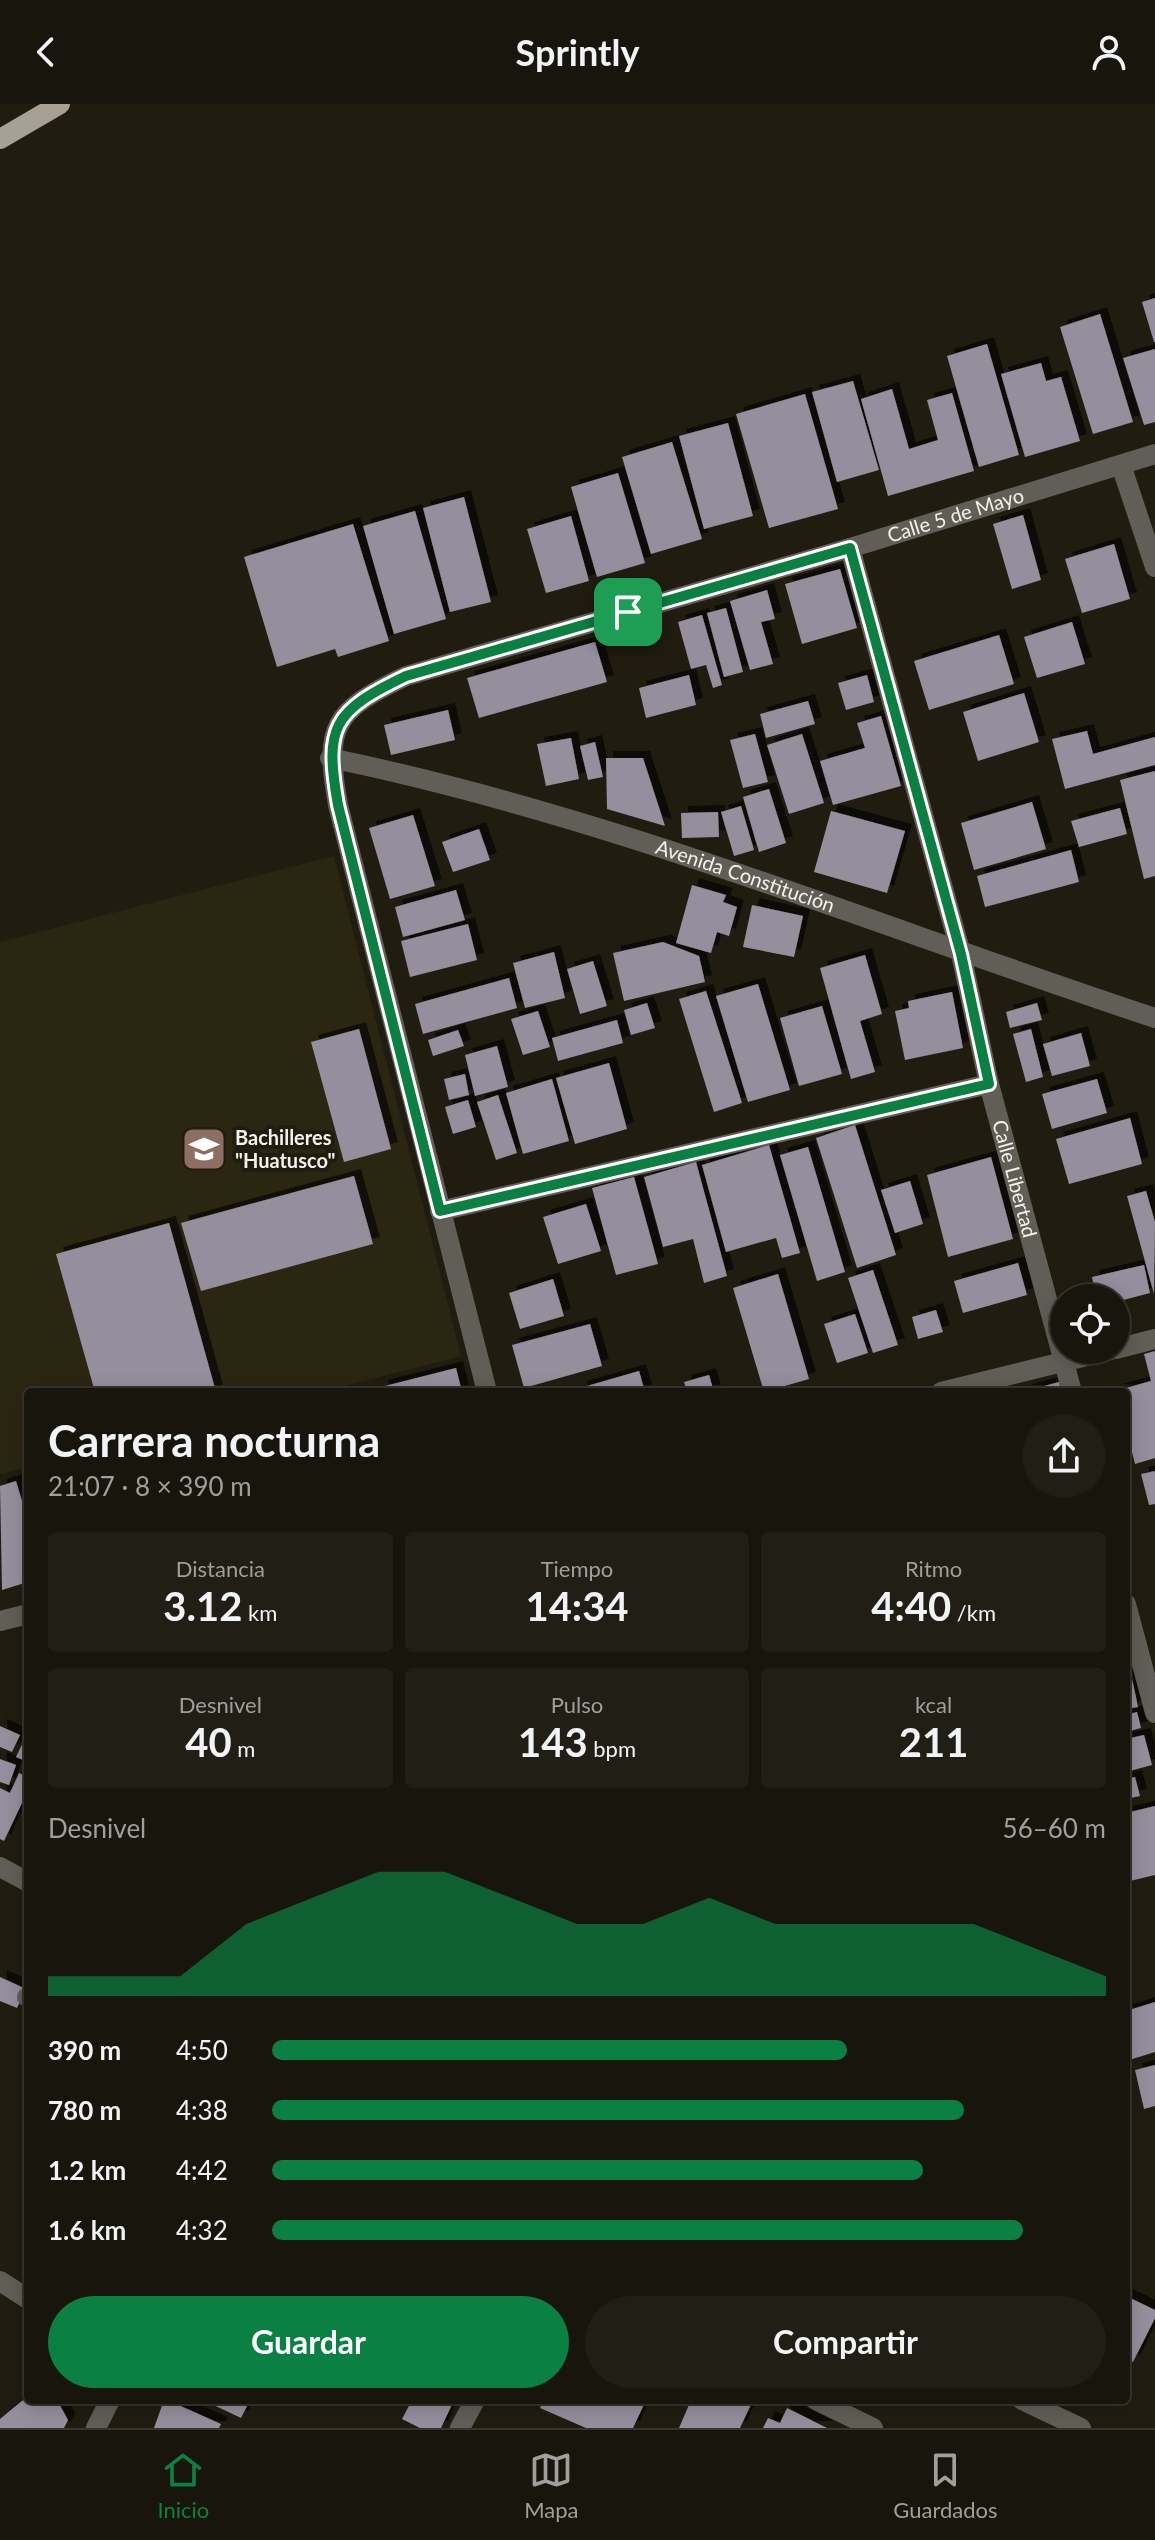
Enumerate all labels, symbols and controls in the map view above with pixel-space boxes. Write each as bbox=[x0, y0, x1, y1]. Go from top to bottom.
icon: back bbox=[24, 30, 68, 74]
text: Sprintly bbox=[516, 30, 639, 74]
icon: person bbox=[1087, 30, 1131, 74]
street label: Calle 5 de Mayo bbox=[884, 482, 1026, 547]
pin bbox=[594, 578, 662, 646]
icon: arrive bbox=[606, 590, 650, 634]
street label: Avenida Constitución bbox=[653, 834, 838, 917]
street label: Calle Libertad bbox=[988, 1117, 1043, 1240]
school or university icon: Bachilleres "Huatusco" bbox=[180, 1125, 228, 1173]
place label: Bachilleres "Huatusco" bbox=[235, 1125, 335, 1172]
map controls bbox=[1050, 1284, 1130, 1364]
button: locate bbox=[1050, 1284, 1130, 1364]
text: Carrera nocturna bbox=[48, 1414, 380, 1466]
button: share bbox=[1022, 1414, 1106, 1498]
text: 21:07 · 8 × 390 m bbox=[48, 1470, 252, 1502]
text: Distancia bbox=[176, 1555, 265, 1582]
text: Tiempo bbox=[541, 1555, 613, 1582]
text: Ritmo bbox=[905, 1555, 962, 1582]
text: 3.12 bbox=[163, 1582, 242, 1630]
text: 14:34 bbox=[525, 1582, 629, 1630]
text: 4:40 bbox=[871, 1582, 951, 1630]
text: km bbox=[242, 1599, 277, 1626]
text: /km bbox=[951, 1599, 996, 1626]
text: Desnivel bbox=[179, 1691, 262, 1718]
text: Pulso bbox=[551, 1691, 603, 1718]
text: kcal bbox=[915, 1691, 952, 1718]
text: 40 bbox=[185, 1718, 232, 1766]
text: 143 bbox=[518, 1718, 588, 1766]
text: 211 bbox=[899, 1718, 968, 1766]
text: m bbox=[232, 1735, 255, 1762]
text: bpm bbox=[588, 1735, 636, 1762]
text: Desnivel bbox=[48, 1812, 146, 1844]
text: 56–60 m bbox=[1003, 1812, 1106, 1844]
text: 390 m bbox=[48, 2034, 121, 2066]
text: 4:50 bbox=[176, 2034, 228, 2066]
text: 780 m bbox=[48, 2094, 121, 2126]
text: 4:38 bbox=[176, 2094, 228, 2126]
text: 1.2 km bbox=[48, 2154, 126, 2186]
text: 4:42 bbox=[176, 2154, 228, 2186]
text: 1.6 km bbox=[48, 2214, 126, 2246]
text: 4:32 bbox=[176, 2214, 228, 2246]
button: Guardar bbox=[48, 2296, 569, 2388]
button: Compartir bbox=[585, 2296, 1106, 2388]
tab: Inicio bbox=[157, 2448, 209, 2523]
tab: Mapa bbox=[524, 2448, 578, 2523]
tab: Guardados bbox=[893, 2448, 998, 2523]

